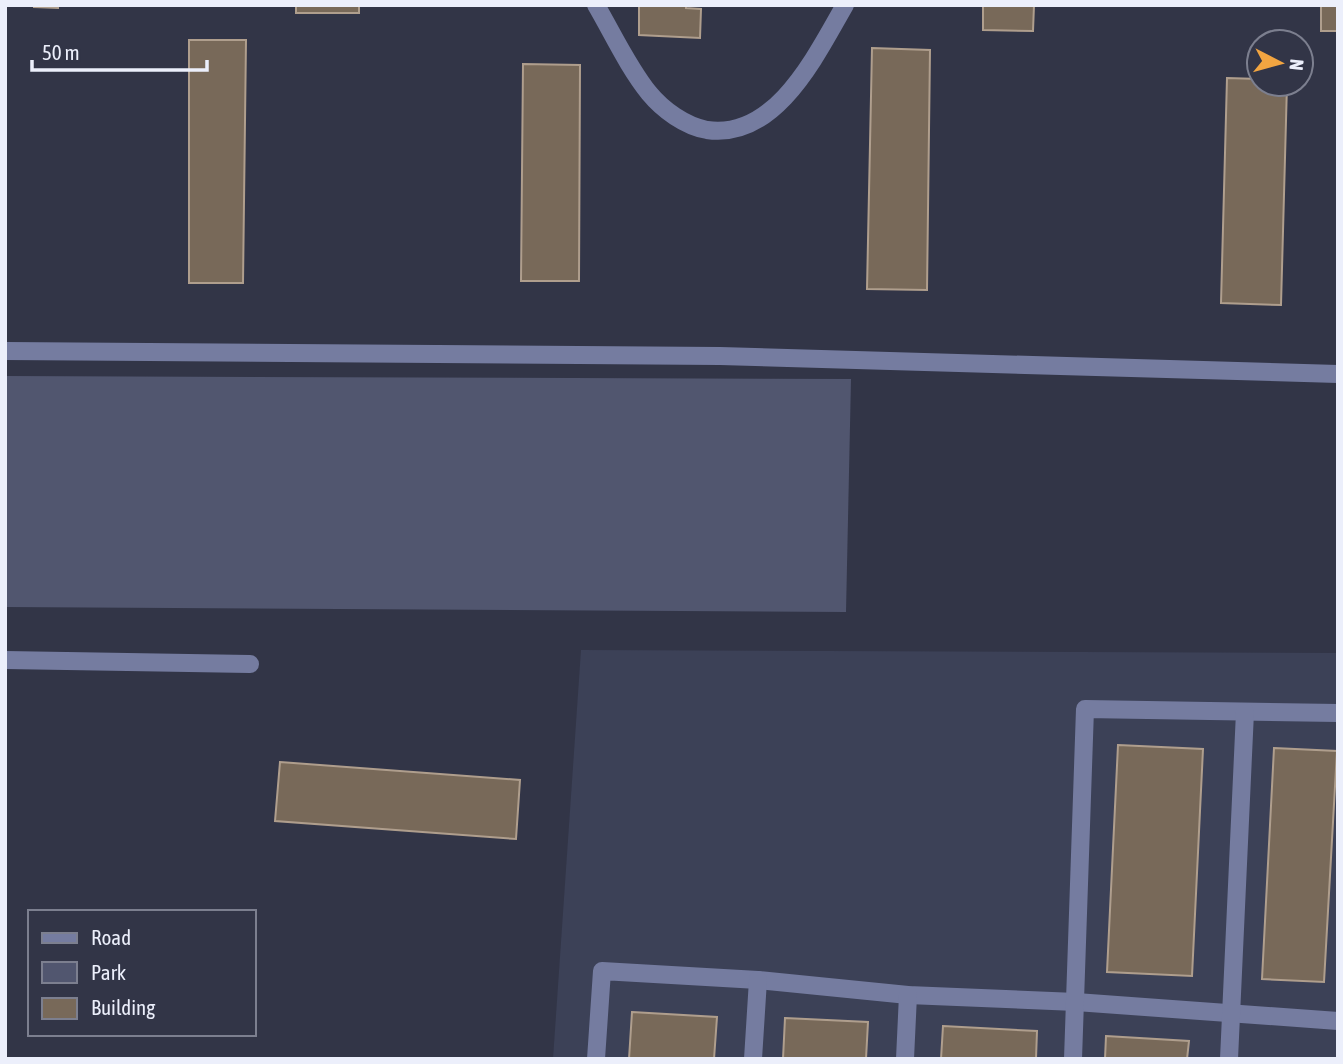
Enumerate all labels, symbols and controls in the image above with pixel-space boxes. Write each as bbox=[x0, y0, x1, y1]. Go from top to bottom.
scale bar bbox=[32, 28, 206, 72]
north arrow bbox=[1245, 28, 1315, 98]
text: 50 m bbox=[42, 40, 80, 64]
text: N bbox=[1285, 58, 1308, 72]
legend bbox=[28, 910, 256, 1036]
text: Road bbox=[91, 925, 131, 949]
text: Park bbox=[91, 960, 126, 984]
text: Building bbox=[91, 995, 155, 1019]

